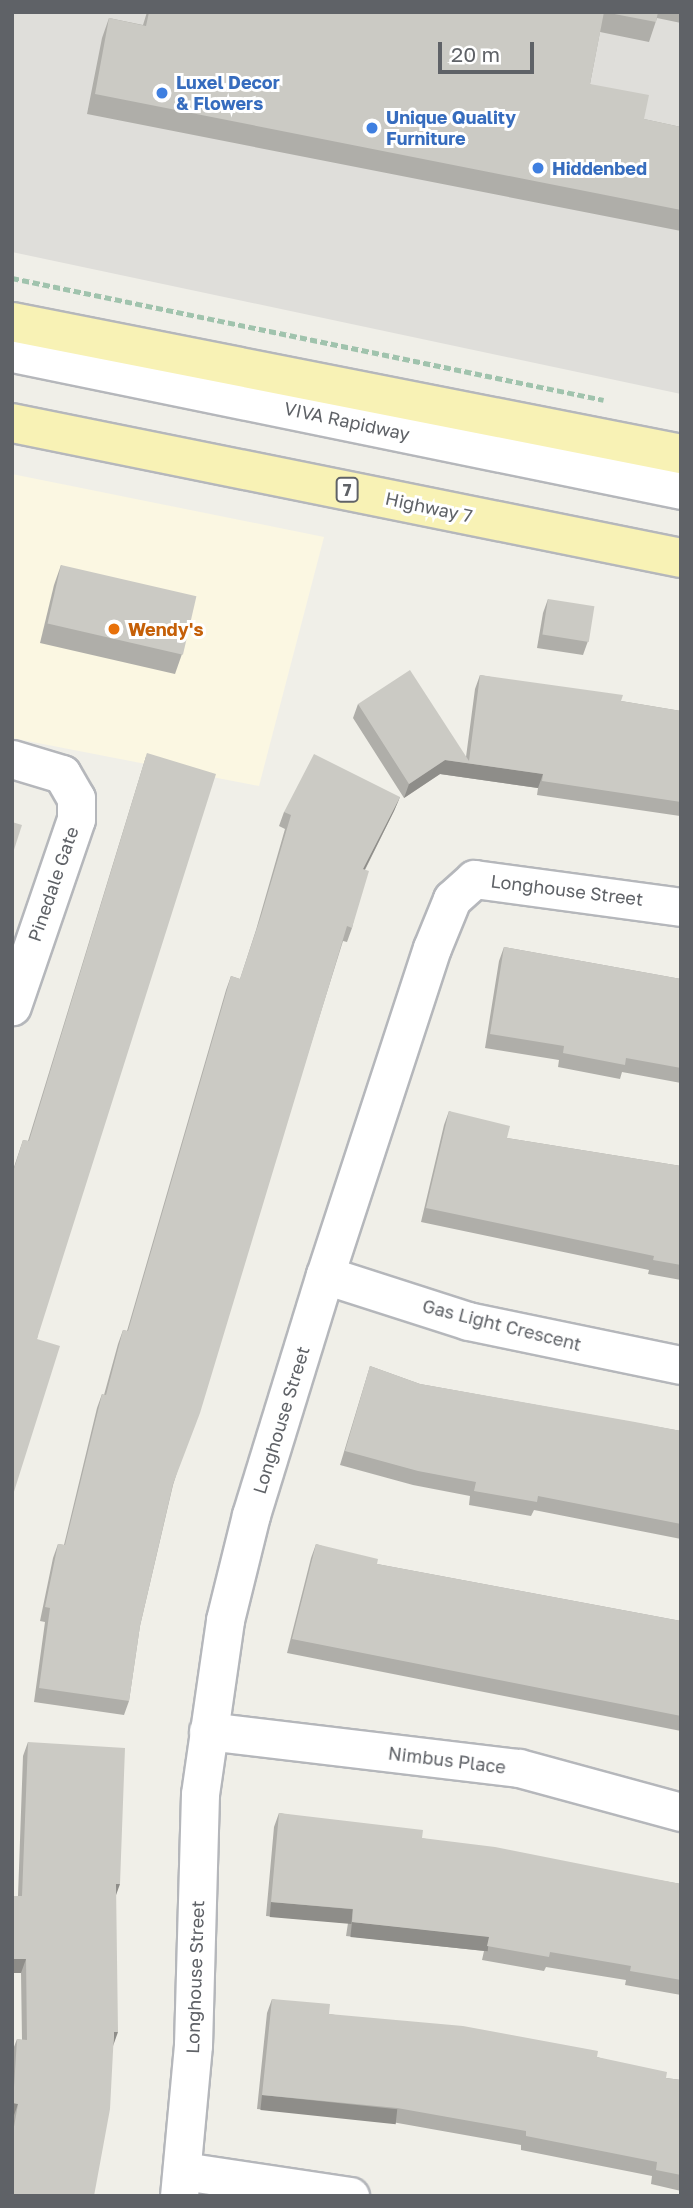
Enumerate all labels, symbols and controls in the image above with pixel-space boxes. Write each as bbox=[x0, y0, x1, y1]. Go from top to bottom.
scale bar bbox=[441, 28, 537, 72]
text: 20 m bbox=[451, 41, 500, 67]
place label: Luxel Decor & Flowers bbox=[176, 72, 280, 114]
marker: Luxel Decor & Flowers bbox=[154, 85, 170, 101]
place label: Unique Quality Furniture bbox=[386, 107, 516, 150]
marker: Unique Quality Furniture bbox=[364, 120, 380, 136]
place label: Hiddenbed bbox=[552, 157, 647, 179]
marker: Hiddenbed bbox=[530, 160, 546, 176]
street label: VIVA Rapidway bbox=[282, 397, 412, 445]
road number: 7 bbox=[335, 477, 359, 503]
street label: Highway 7 bbox=[383, 487, 475, 527]
place label: Wendy's bbox=[128, 618, 203, 640]
marker: Wendy's bbox=[106, 621, 122, 637]
street label: Pinedale Gate bbox=[23, 824, 83, 944]
street label: Longhouse Street bbox=[489, 870, 645, 910]
street label: Gas Light Crescent bbox=[420, 1295, 584, 1355]
street label: Longhouse Street bbox=[248, 1343, 314, 1497]
street label: Nimbus Place bbox=[387, 1742, 507, 1778]
street label: Longhouse Street bbox=[182, 1900, 208, 2054]

